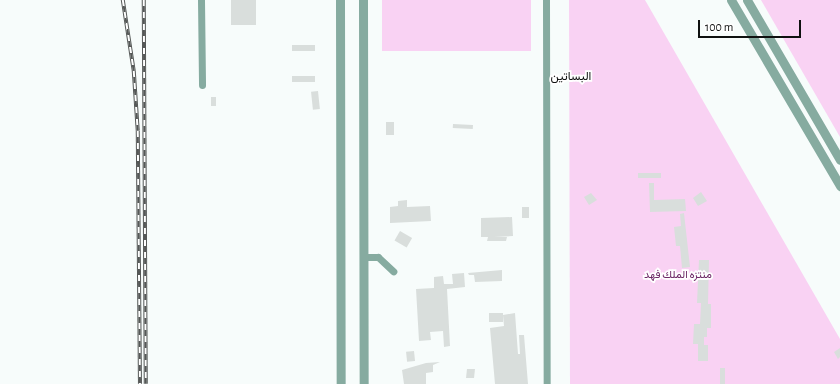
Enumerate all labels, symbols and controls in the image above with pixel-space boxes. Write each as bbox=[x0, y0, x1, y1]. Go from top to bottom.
scale bar bbox=[700, 12, 803, 38]
text: 100 m bbox=[705, 21, 733, 33]
district label: البساتين bbox=[551, 70, 591, 84]
park label: منتزه الملك فهد bbox=[644, 268, 712, 282]

